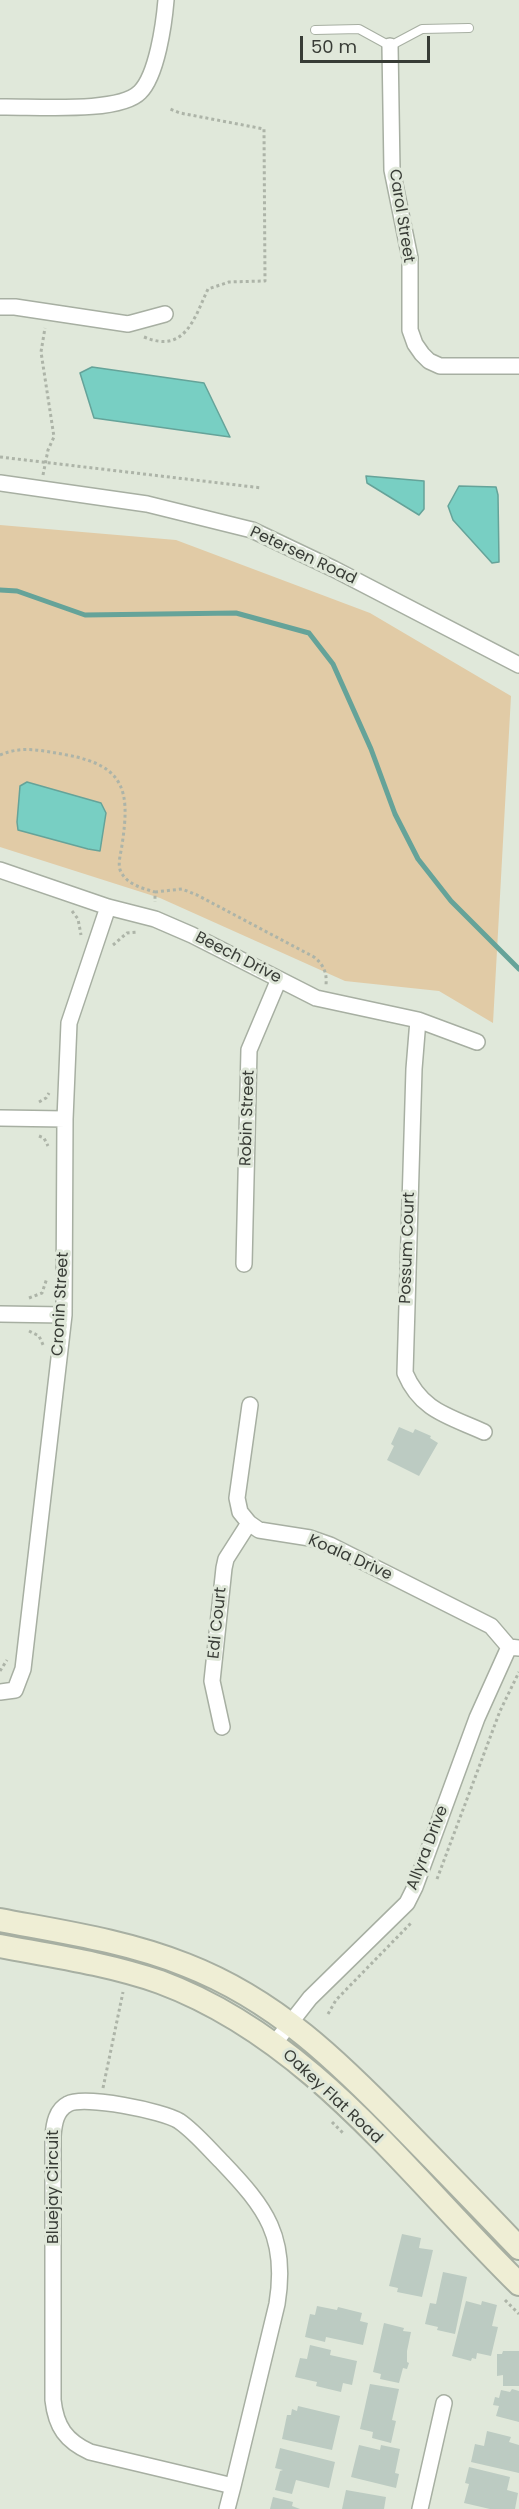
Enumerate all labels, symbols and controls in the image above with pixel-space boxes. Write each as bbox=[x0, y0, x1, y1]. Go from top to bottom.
scale bar bbox=[303, 24, 434, 62]
text: 50 m bbox=[311, 34, 357, 59]
street label: Carol Street bbox=[384, 168, 418, 264]
street label: Petersen Road bbox=[247, 523, 359, 589]
street label: Beech Drive bbox=[192, 928, 284, 988]
street label: Robin Street bbox=[237, 1070, 259, 1166]
street label: Possum Court bbox=[396, 1192, 420, 1304]
street label: Cronin Street bbox=[49, 1252, 73, 1356]
street label: Koala Drive bbox=[305, 1531, 395, 1585]
street label: Edi Court bbox=[205, 1586, 231, 1660]
street label: Allyra Drive bbox=[403, 1803, 453, 1893]
street label: Oakey Flat Road bbox=[278, 2046, 386, 2148]
street label: Bluejay Circuit bbox=[44, 2130, 64, 2244]

